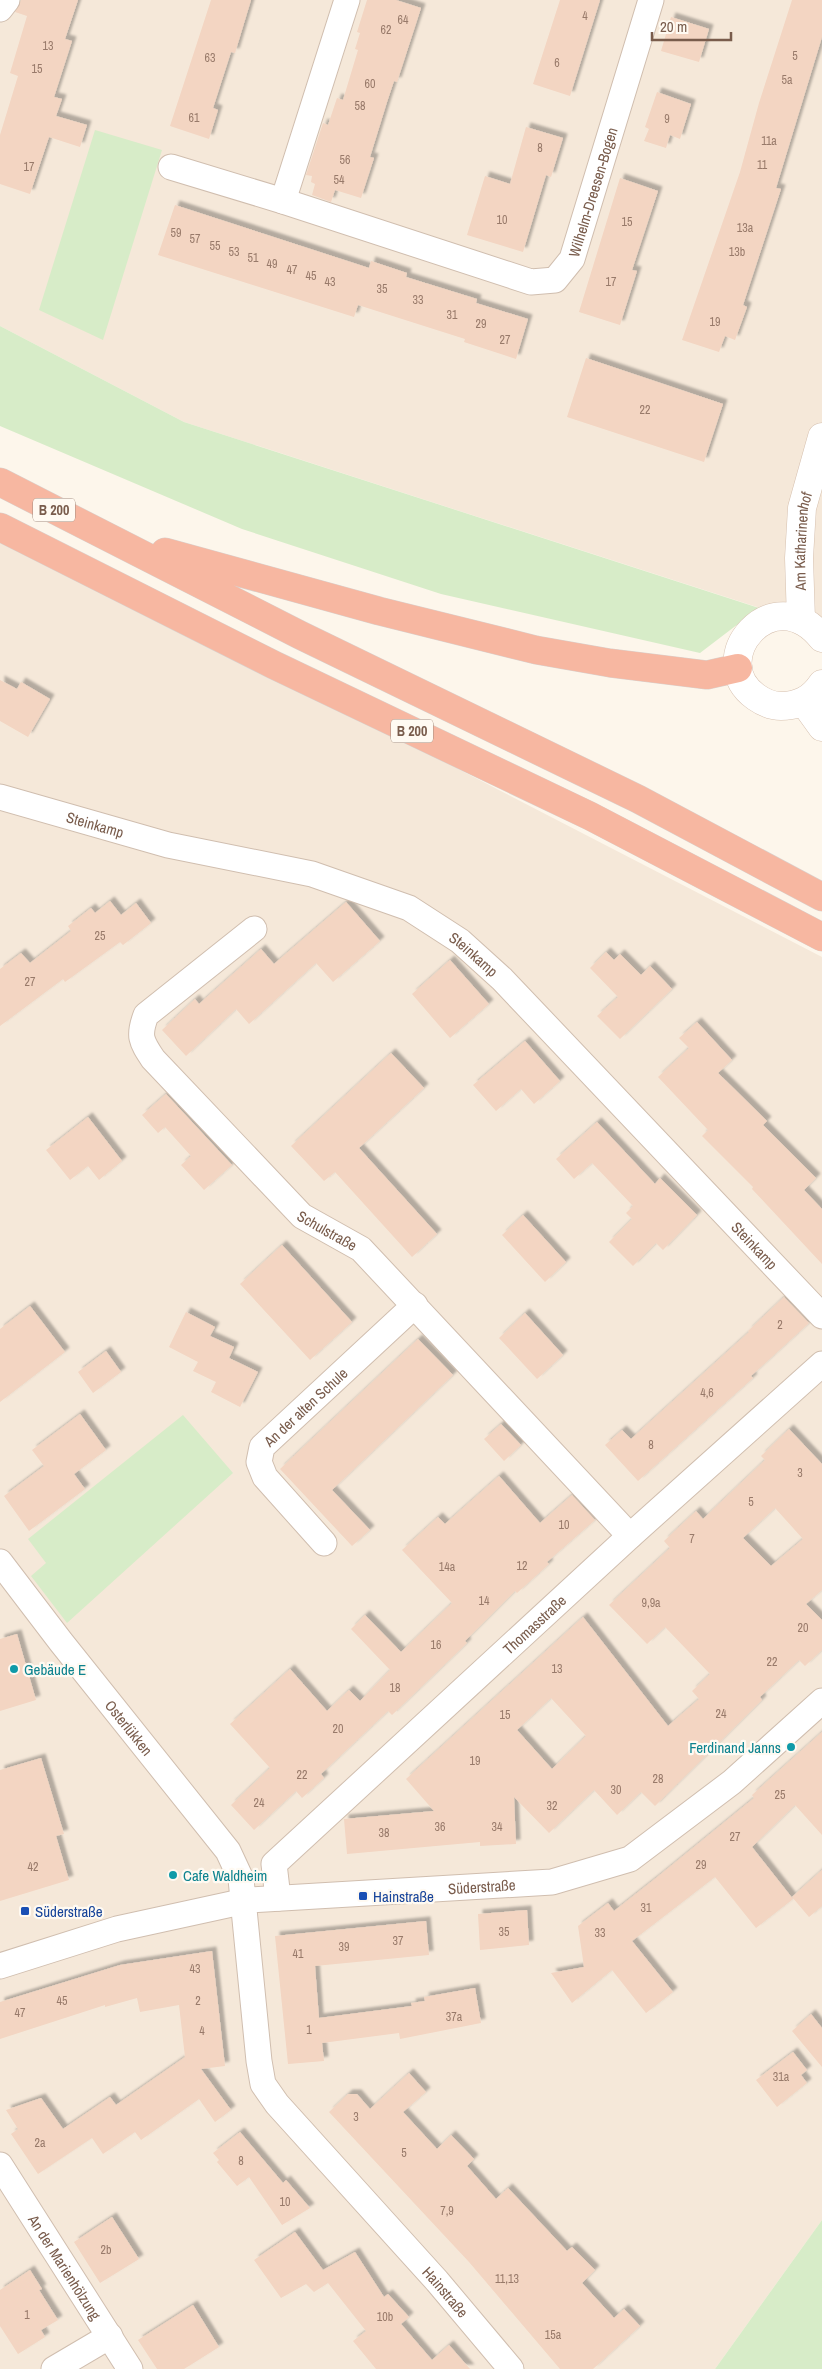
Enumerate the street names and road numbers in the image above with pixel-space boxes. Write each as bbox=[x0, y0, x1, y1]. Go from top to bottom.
street label: Wilhelm-Dreesen-Bogen bbox=[563, 125, 622, 260]
street label: Am Katharinenhof bbox=[788, 489, 817, 592]
road number: B 200 bbox=[33, 498, 75, 522]
road number: B 200 bbox=[391, 719, 433, 742]
street label: Steinkamp bbox=[64, 806, 127, 842]
street label: Steinkamp bbox=[445, 926, 503, 981]
street label: Schulstraße bbox=[294, 1205, 361, 1255]
street label: Steinkamp bbox=[727, 1217, 783, 1274]
street label: An der alten Schule bbox=[258, 1362, 352, 1452]
street label: Thomasstraße bbox=[498, 1590, 571, 1659]
street label: Osterlükken bbox=[101, 1695, 158, 1760]
street label: Süderstraße bbox=[447, 1874, 516, 1899]
street label: An der Marienhölzung bbox=[23, 2209, 107, 2324]
street label: Hainstraße bbox=[418, 2262, 474, 2322]

